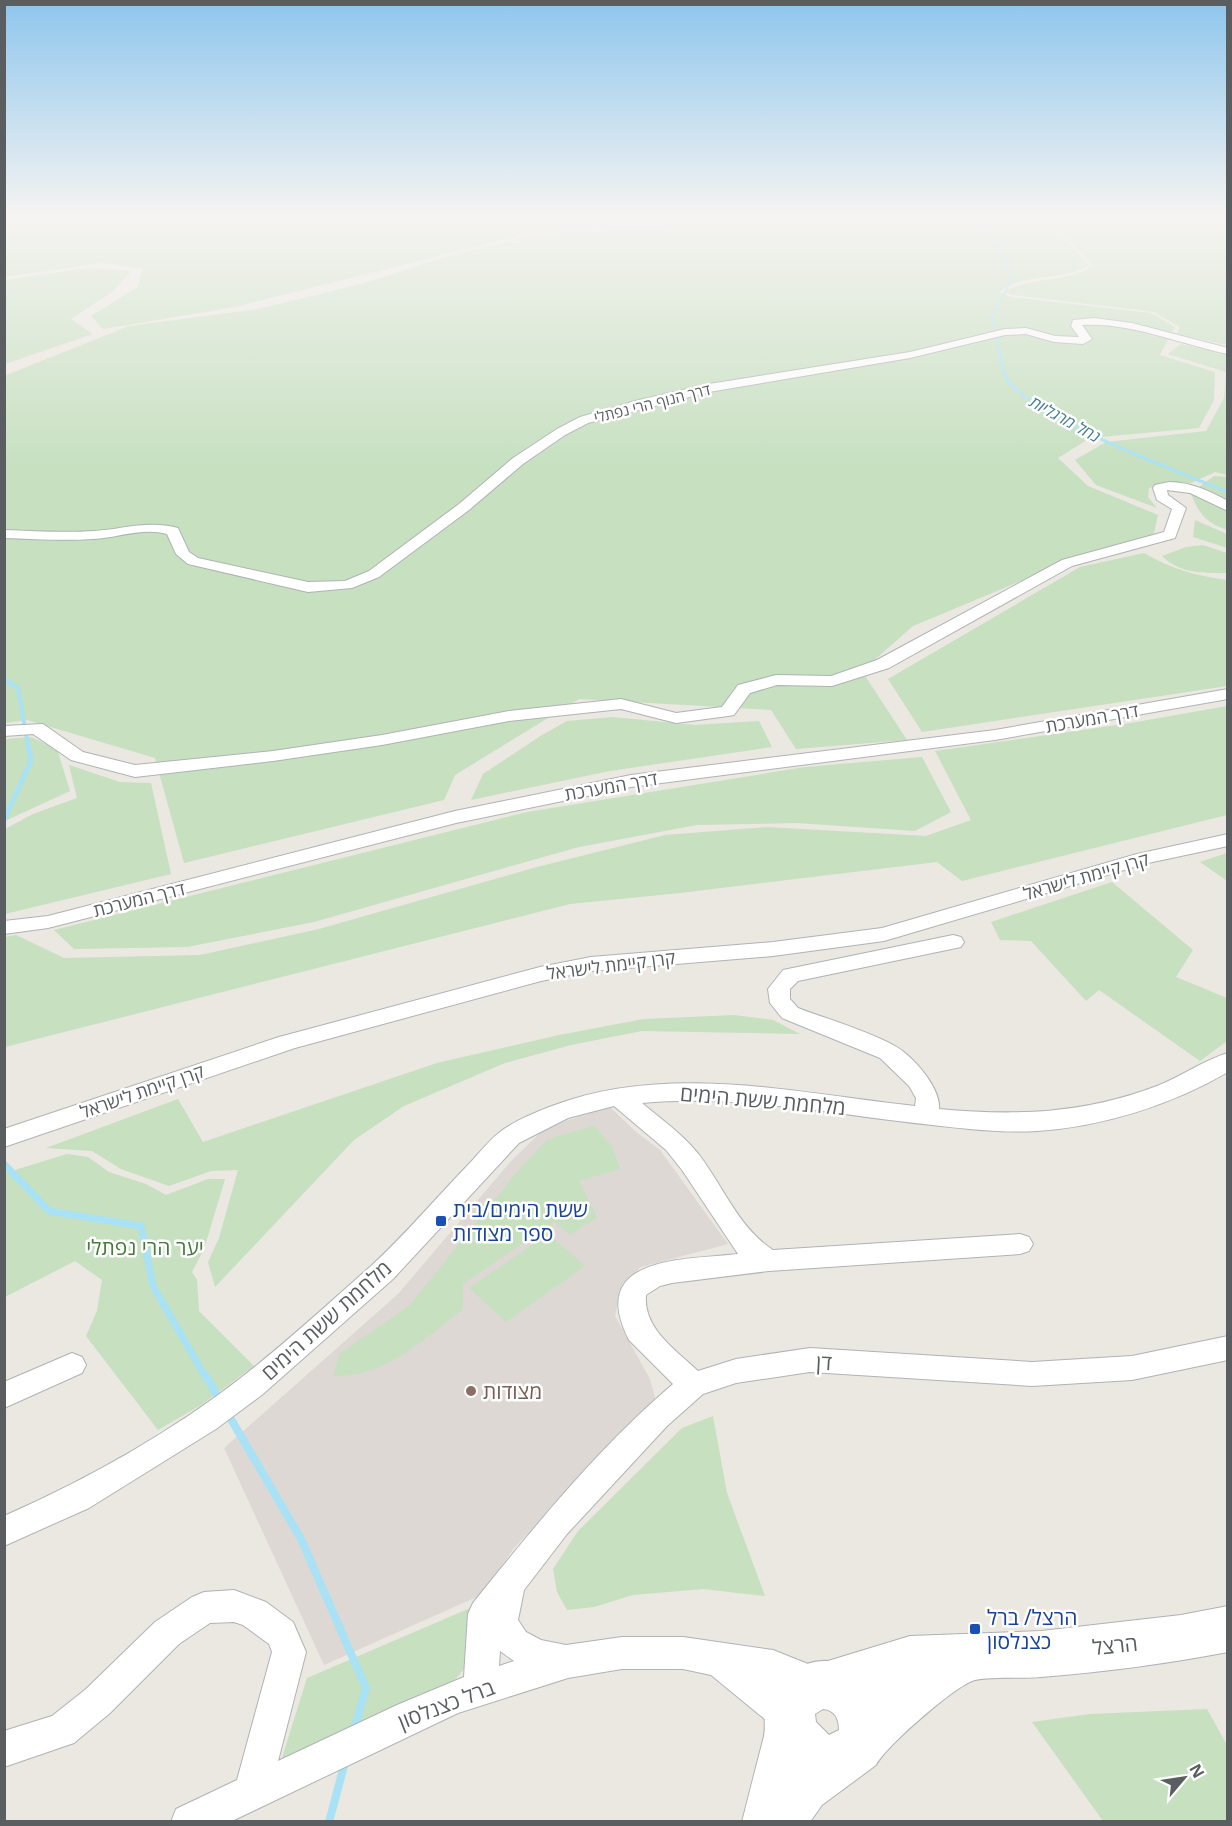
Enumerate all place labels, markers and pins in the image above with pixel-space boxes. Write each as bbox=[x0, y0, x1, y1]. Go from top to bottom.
place label: ששת הימים/בית ספר מצודות bbox=[453, 1195, 588, 1247]
marker: ששת הימים/בית ספר מצודות bbox=[434, 1214, 448, 1228]
place label: מצודות bbox=[483, 1377, 542, 1405]
marker: מצודות bbox=[464, 1384, 478, 1398]
place label: הרצל/ ברל כצנלסון bbox=[987, 1603, 1077, 1655]
marker: הרצל/ ברל כצנלסון bbox=[968, 1622, 982, 1636]

